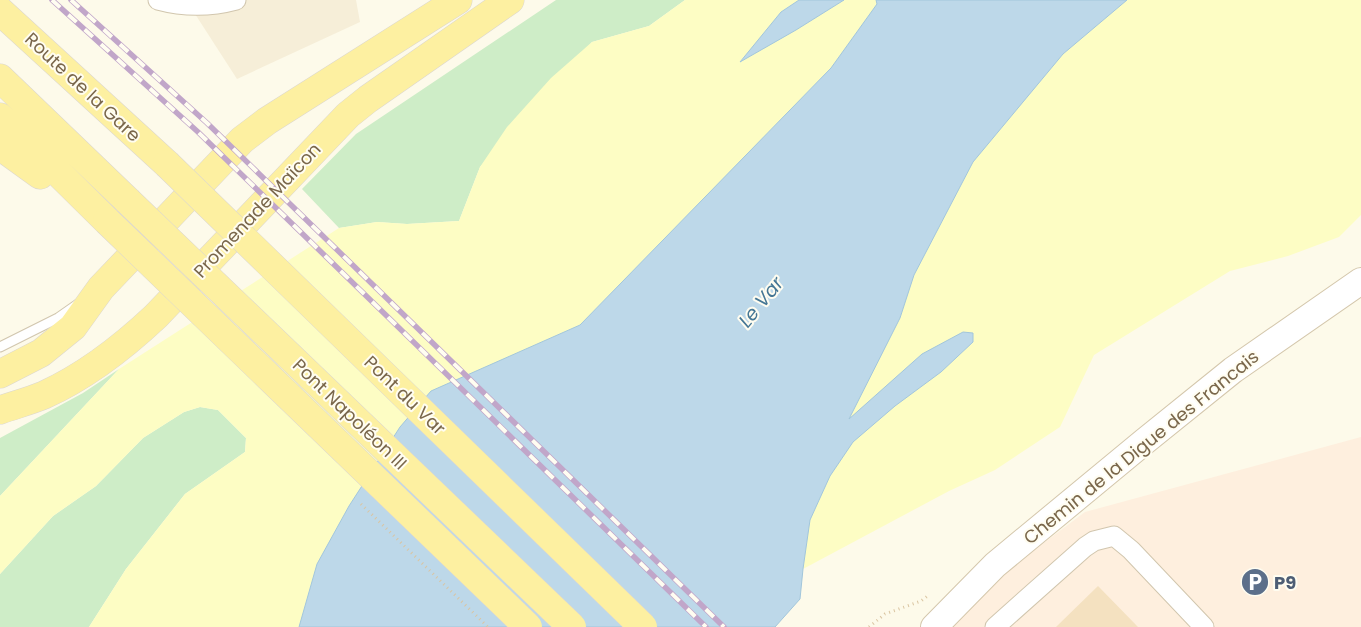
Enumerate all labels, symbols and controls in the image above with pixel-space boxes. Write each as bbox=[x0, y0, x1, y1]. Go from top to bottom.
street label: Route de la Gare bbox=[20, 27, 146, 147]
street label: Promenade Maïcon bbox=[188, 137, 326, 283]
water label: Le Var bbox=[732, 270, 790, 333]
street label: Chemin de la Digue des Francais bbox=[1018, 344, 1264, 550]
street label: Pont du Var bbox=[359, 350, 451, 440]
street label: Pont Napoléon III bbox=[287, 353, 413, 475]
parking icon: P9 bbox=[1240, 567, 1270, 597]
place label: P9 bbox=[1274, 570, 1296, 595]

